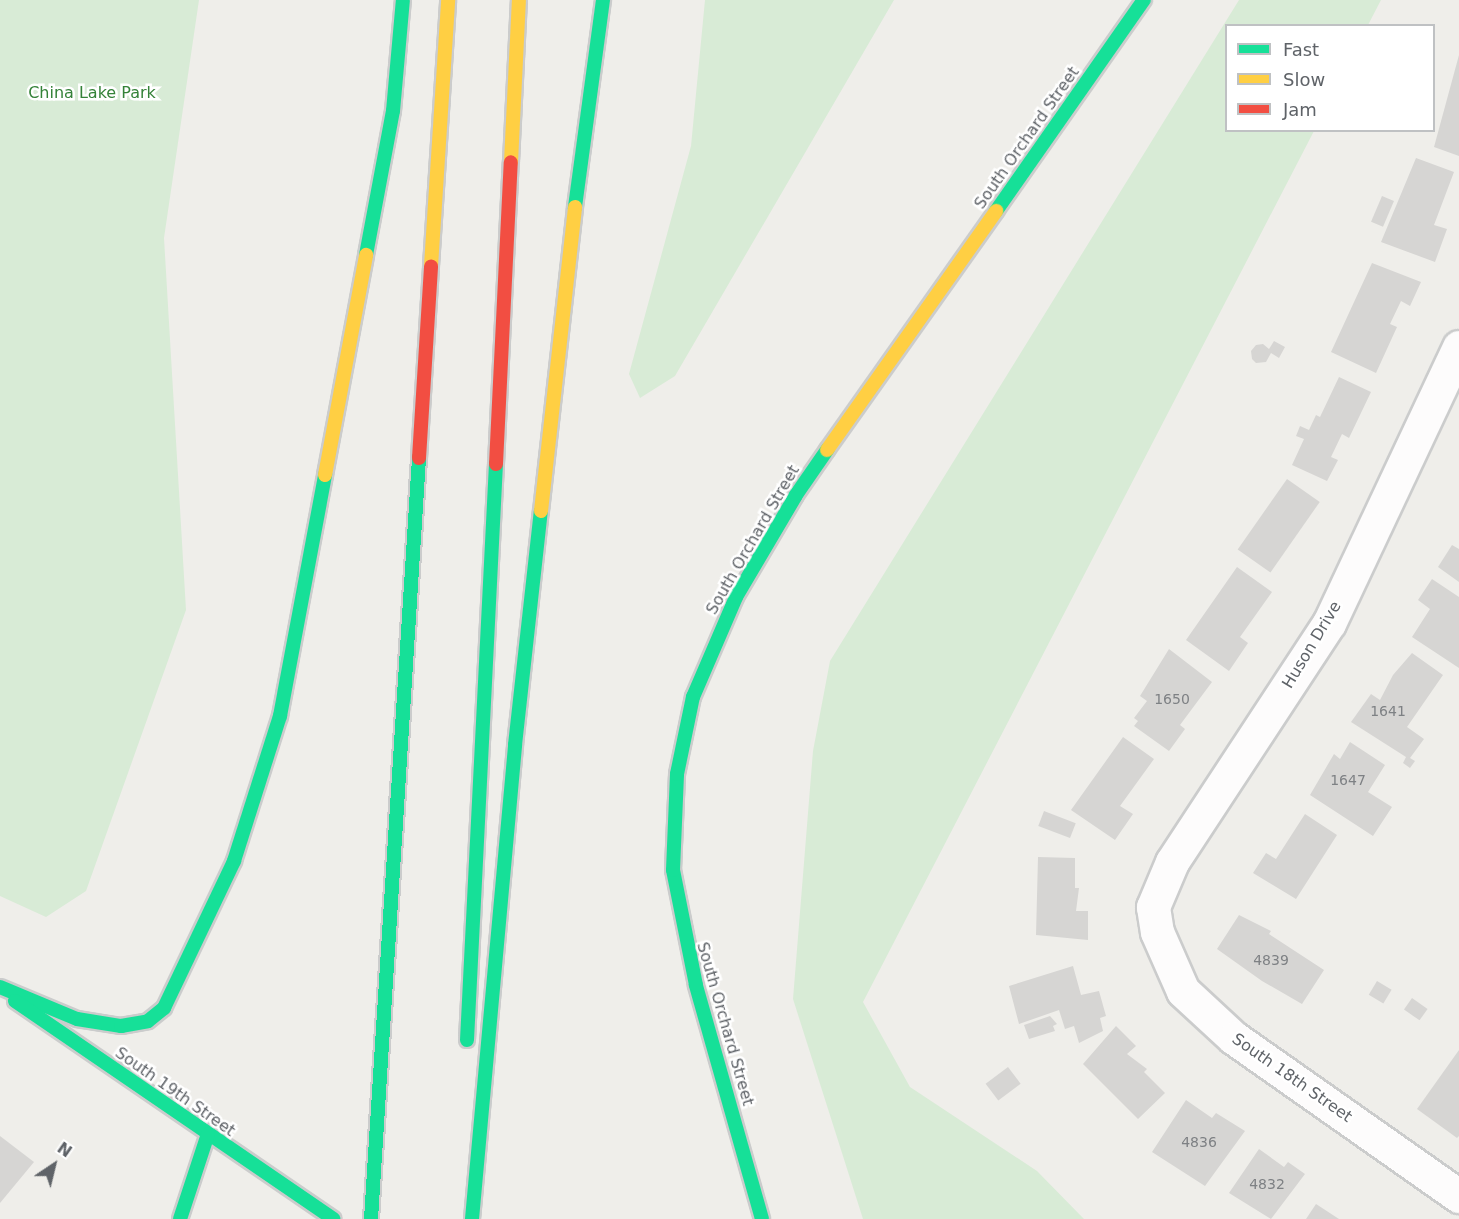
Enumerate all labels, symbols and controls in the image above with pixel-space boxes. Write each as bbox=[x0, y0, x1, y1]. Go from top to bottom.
legend bbox=[1225, 24, 1435, 132]
text: Fast bbox=[1283, 39, 1319, 60]
street label: South Orchard Street bbox=[971, 63, 1083, 213]
text: Slow bbox=[1283, 69, 1325, 90]
park label: China Lake Park bbox=[28, 83, 156, 103]
text: Jam bbox=[1283, 99, 1317, 120]
street label: South Orchard Street bbox=[702, 462, 804, 618]
street label: Huson Drive bbox=[1278, 598, 1346, 692]
house number: 1650 bbox=[1154, 691, 1190, 707]
house number: 1641 bbox=[1370, 703, 1406, 719]
house number: 1647 bbox=[1330, 772, 1366, 788]
street label: South Orchard Street bbox=[692, 940, 758, 1108]
house number: 4839 bbox=[1253, 952, 1289, 968]
street label: South 18th Street bbox=[1228, 1029, 1356, 1127]
street label: South 19th Street bbox=[111, 1043, 239, 1141]
house number: 4836 bbox=[1181, 1134, 1217, 1150]
north arrow bbox=[24, 1135, 84, 1195]
text: N bbox=[54, 1138, 76, 1161]
house number: 4832 bbox=[1249, 1176, 1285, 1192]

